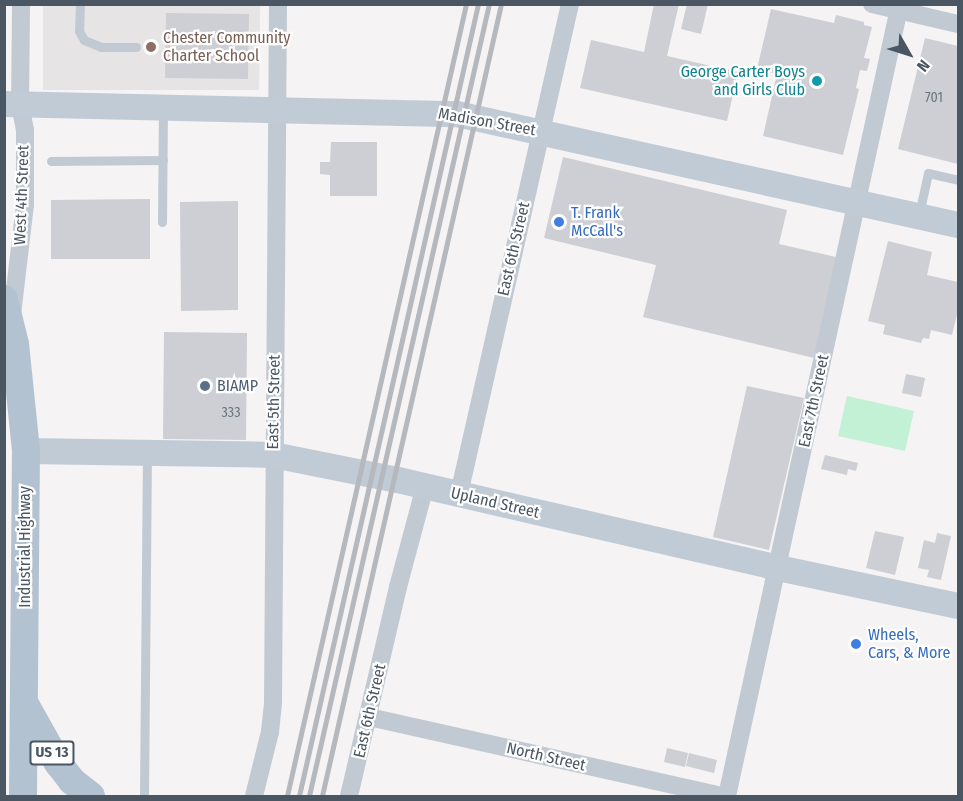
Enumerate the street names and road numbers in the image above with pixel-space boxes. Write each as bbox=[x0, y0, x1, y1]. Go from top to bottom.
street label: Madison Street bbox=[437, 104, 537, 140]
street label: West 4th Street bbox=[11, 145, 33, 245]
street label: East 6th Street bbox=[494, 200, 534, 298]
street label: East 7th Street bbox=[795, 353, 833, 449]
street label: East 5th Street bbox=[264, 354, 284, 450]
street label: Upland Street bbox=[449, 484, 541, 522]
street label: Industrial Highway bbox=[15, 486, 35, 608]
street label: East 6th Street bbox=[350, 662, 390, 760]
street label: North Street bbox=[505, 739, 587, 775]
road number: US 13 bbox=[28, 741, 76, 765]

